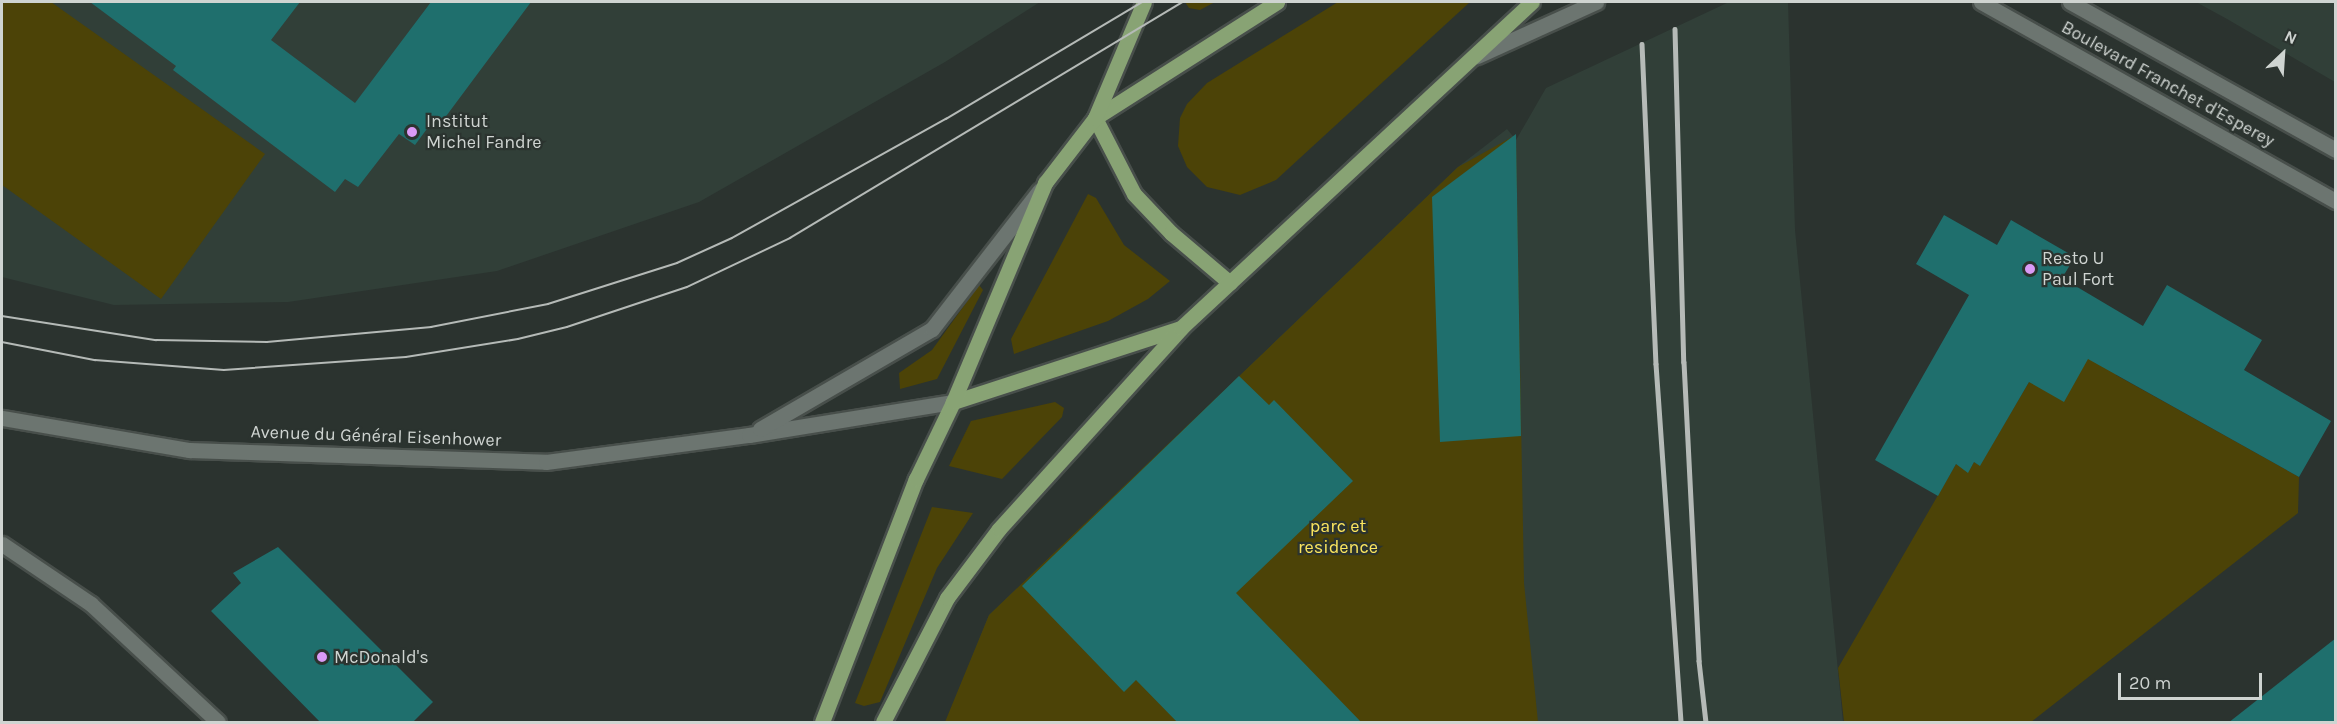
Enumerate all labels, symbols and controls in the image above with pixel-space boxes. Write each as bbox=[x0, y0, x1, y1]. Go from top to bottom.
street label: Boulevard Franchet d'Esperey bbox=[2058, 16, 2278, 152]
north arrow bbox=[2253, 24, 2313, 84]
text: N bbox=[2282, 26, 2300, 48]
place label: Institut Michel Fandre bbox=[426, 111, 542, 154]
marker: Institut Michel Fandre bbox=[403, 123, 421, 141]
place label: Resto U Paul Fort bbox=[2042, 248, 2114, 290]
marker: Resto U Paul Fort bbox=[2023, 262, 2037, 276]
street label: Avenue du Général Eisenhower bbox=[250, 421, 502, 451]
park label: parc et residence bbox=[1298, 516, 1378, 558]
place label: McDonald's bbox=[334, 646, 429, 668]
marker: McDonald's bbox=[315, 650, 329, 664]
scale bar bbox=[2121, 661, 2265, 699]
text: 20 m bbox=[2129, 672, 2171, 694]

